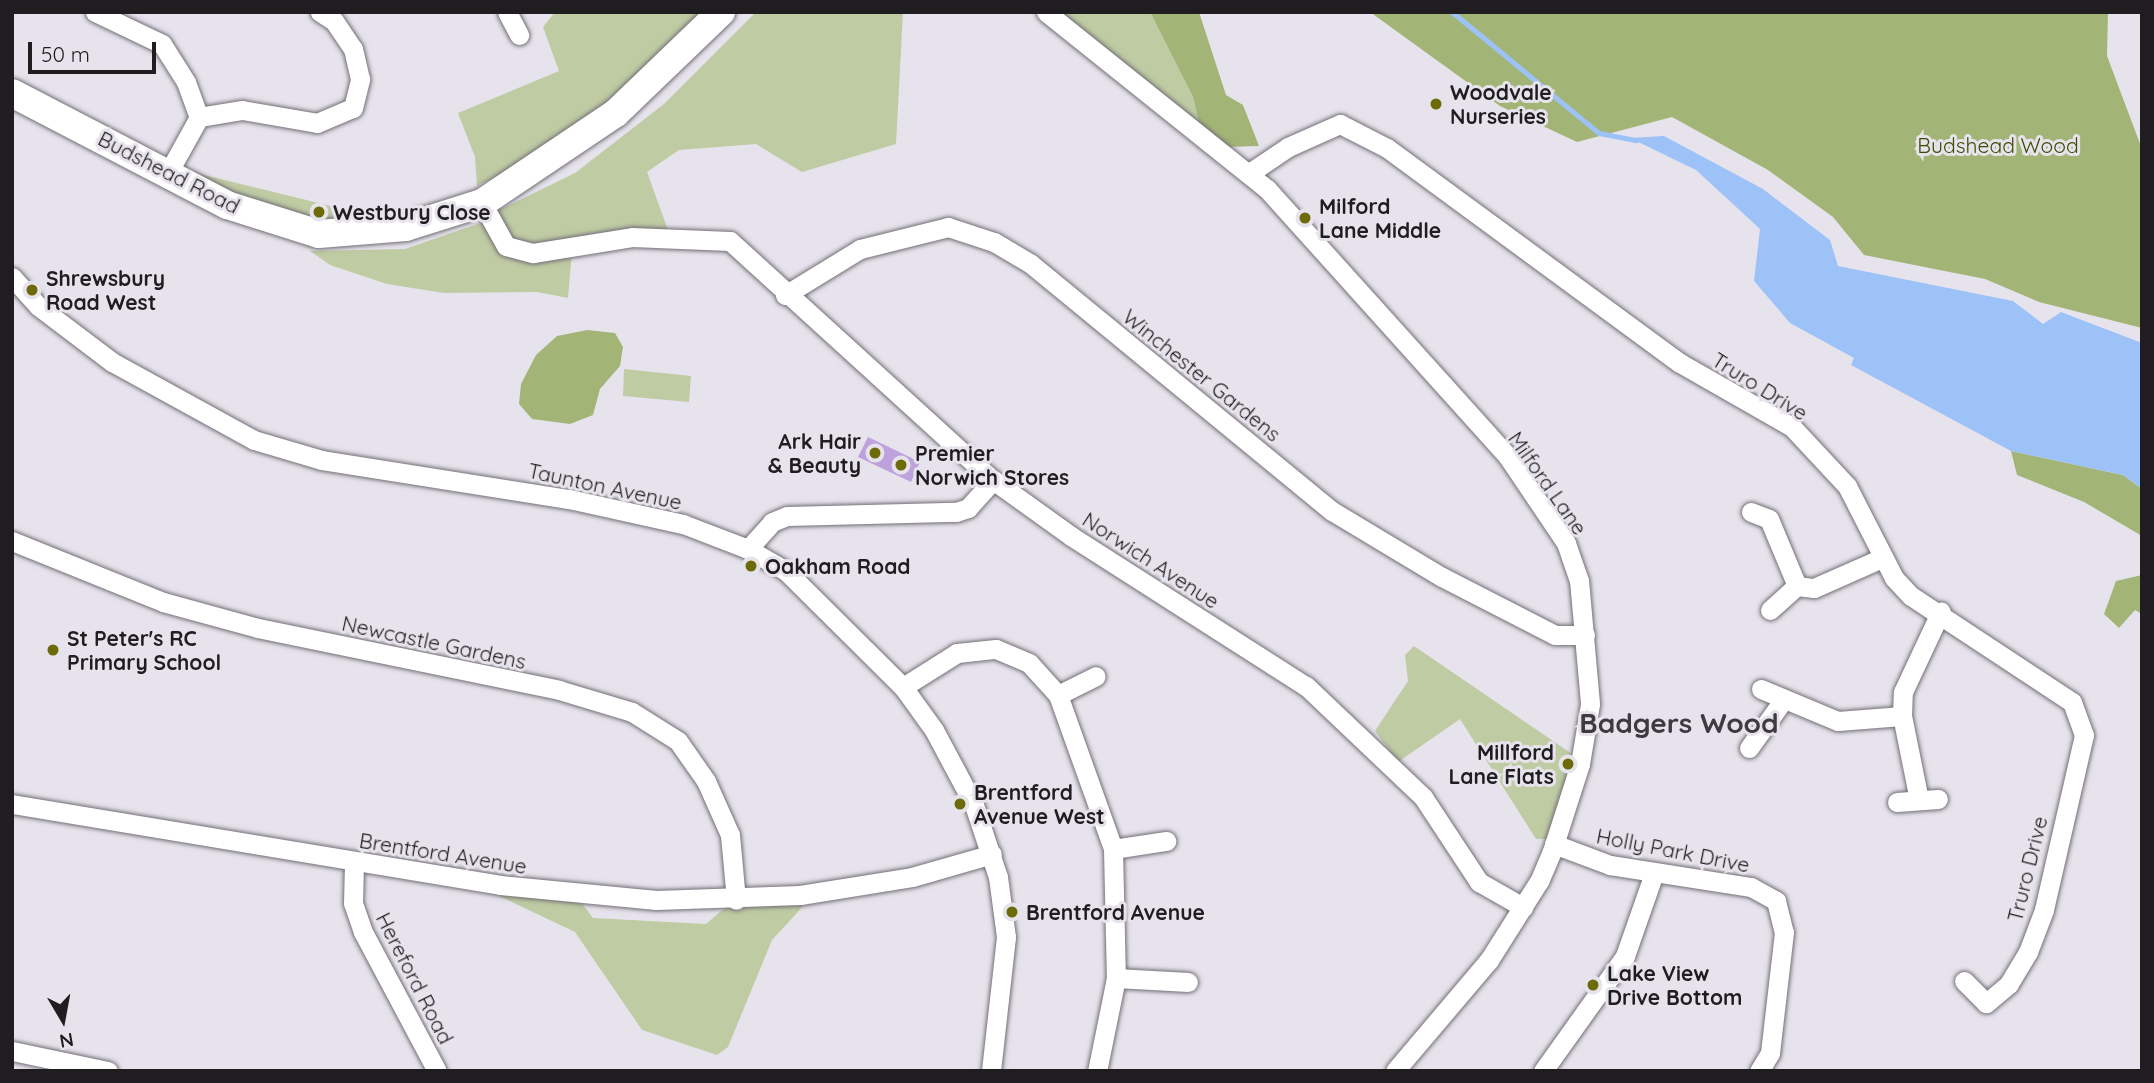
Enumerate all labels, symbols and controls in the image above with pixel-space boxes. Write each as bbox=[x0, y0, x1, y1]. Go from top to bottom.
scale bar bbox=[32, 28, 159, 72]
text: 50 m bbox=[41, 41, 90, 67]
place label: Woodvale Nurseries bbox=[1450, 79, 1552, 129]
marker: Woodvale Nurseries bbox=[1428, 96, 1444, 112]
street label: Budshead Road bbox=[94, 126, 244, 218]
park label: Budshead Wood bbox=[1917, 132, 2079, 158]
place label: Milford Lane Middle bbox=[1319, 193, 1441, 243]
place label: Westbury Close bbox=[333, 199, 491, 225]
marker: Westbury Close bbox=[311, 204, 327, 220]
marker: Milford Lane Middle bbox=[1297, 210, 1313, 226]
place label: Shrewsbury Road West bbox=[46, 265, 165, 315]
marker: Shrewsbury Road West bbox=[24, 282, 40, 298]
street label: Winchester Gardens bbox=[1118, 304, 1286, 446]
street label: Truro Drive bbox=[1708, 347, 1812, 425]
street label: Milford Lane bbox=[1503, 427, 1593, 539]
place label: Ark Hair & Beauty bbox=[768, 428, 861, 478]
place label: Premier Norwich Stores bbox=[915, 440, 1069, 490]
marker: Ark Hair & Beauty bbox=[867, 445, 883, 461]
street label: Taunton Avenue bbox=[526, 457, 684, 515]
marker: Premier Norwich Stores bbox=[893, 457, 909, 473]
street label: Norwich Avenue bbox=[1078, 506, 1224, 614]
place label: Oakham Road bbox=[765, 553, 911, 579]
marker: Oakham Road bbox=[743, 558, 759, 574]
street label: Newcastle Gardens bbox=[340, 610, 528, 674]
place label: St Peter's RC Primary School bbox=[67, 625, 221, 675]
marker: St Peter's RC Primary School bbox=[45, 642, 61, 658]
district label: Badgers Wood bbox=[1579, 706, 1779, 740]
place label: Millford Lane Flats bbox=[1448, 739, 1554, 789]
marker: Millford Lane Flats bbox=[1560, 756, 1576, 772]
place label: Brentford Avenue West bbox=[974, 779, 1105, 829]
marker: Brentford Avenue West bbox=[952, 796, 968, 812]
street label: Truro Drive bbox=[2002, 814, 2052, 924]
street label: Holly Park Drive bbox=[1594, 823, 1752, 877]
street label: Brentford Avenue bbox=[357, 827, 529, 879]
place label: Brentford Avenue bbox=[1026, 899, 1205, 925]
marker: Brentford Avenue bbox=[1004, 904, 1020, 920]
street label: Hereford Road bbox=[371, 908, 459, 1048]
place label: Lake View Drive Bottom bbox=[1607, 960, 1742, 1010]
marker: Lake View Drive Bottom bbox=[1585, 977, 1601, 993]
north arrow bbox=[28, 985, 98, 1055]
text: N bbox=[58, 1028, 76, 1054]

